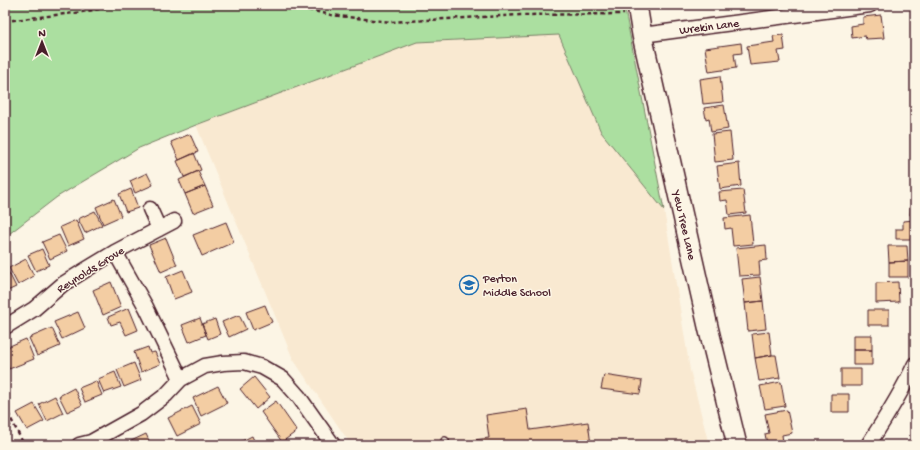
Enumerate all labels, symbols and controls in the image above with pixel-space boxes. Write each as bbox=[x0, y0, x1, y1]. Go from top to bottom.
street label: Wrekin Lane bbox=[679, 17, 741, 39]
north arrow bbox=[22, 22, 62, 62]
text: N bbox=[38, 28, 46, 40]
street label: Yew Tree Lane bbox=[668, 188, 698, 262]
street label: Reynolds Grove bbox=[55, 244, 128, 297]
place label: Perton Middle School bbox=[482, 273, 551, 301]
school or university icon: Perton Middle School bbox=[458, 274, 480, 296]

